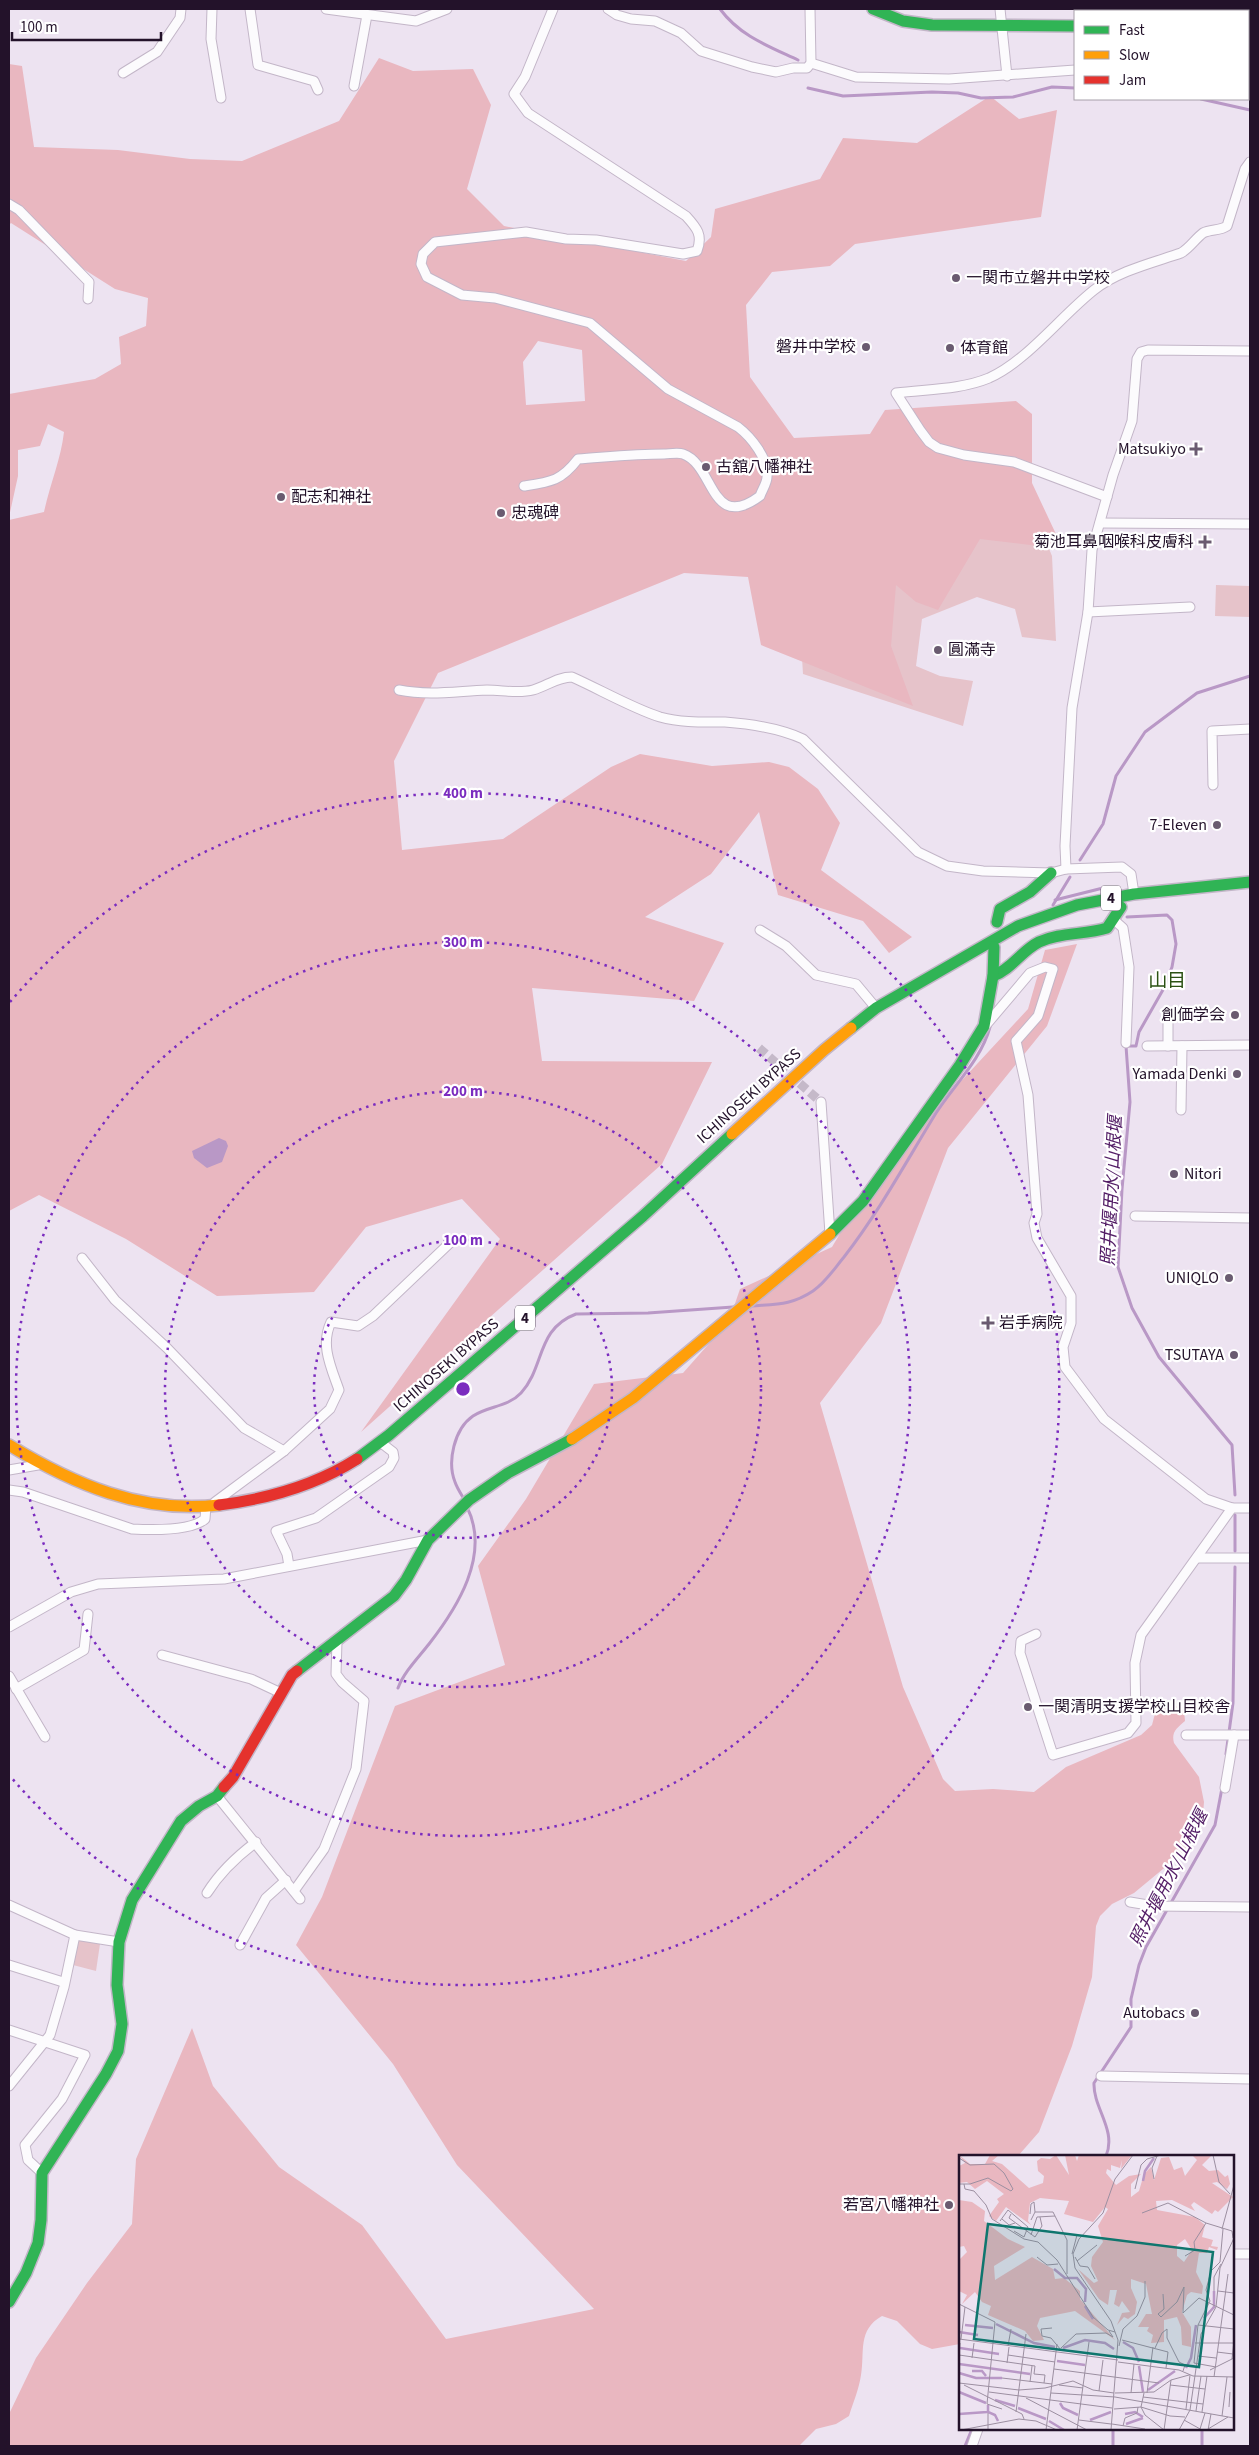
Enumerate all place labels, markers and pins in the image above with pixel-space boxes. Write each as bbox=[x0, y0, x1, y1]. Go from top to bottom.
place label: 一関市立磐井中学校 bbox=[966, 267, 1110, 289]
marker: 一関市立磐井中学校 bbox=[950, 272, 962, 284]
place label: 磐井中学校 bbox=[776, 336, 856, 358]
place label: 体育館 bbox=[960, 337, 1008, 359]
marker: 磐井中学校 bbox=[860, 341, 872, 353]
marker: 体育館 bbox=[944, 342, 956, 354]
place label: Matsukiyo bbox=[1118, 438, 1186, 460]
marker: Matsukiyo bbox=[1190, 443, 1202, 455]
place label: 古舘八幡神社 bbox=[716, 456, 812, 478]
marker: 古舘八幡神社 bbox=[700, 461, 712, 473]
place label: 配志和神社 bbox=[291, 486, 371, 508]
marker: 配志和神社 bbox=[275, 491, 287, 503]
place label: 忠魂碑 bbox=[511, 502, 559, 524]
marker: 忠魂碑 bbox=[495, 507, 507, 519]
place label: 菊池耳鼻咽喉科皮膚科 bbox=[1034, 531, 1194, 553]
marker: 菊池耳鼻咽喉科皮膚科 bbox=[1198, 535, 1212, 549]
place label: 圓滿寺 bbox=[948, 639, 996, 661]
marker: 圓滿寺 bbox=[932, 644, 944, 656]
place label: 7-Eleven bbox=[1149, 814, 1207, 836]
marker: 7-Eleven bbox=[1211, 819, 1223, 831]
place label: 創価学会 bbox=[1161, 1004, 1225, 1026]
marker: 創価学会 bbox=[1229, 1009, 1241, 1021]
place label: Yamada Denki bbox=[1132, 1063, 1227, 1085]
marker: Yamada Denki bbox=[1231, 1068, 1243, 1080]
place label: Nitori bbox=[1184, 1163, 1222, 1185]
marker: Nitori bbox=[1168, 1168, 1180, 1180]
place label: UNIQLO bbox=[1166, 1267, 1219, 1289]
marker: UNIQLO bbox=[1223, 1272, 1235, 1284]
place label: 岩手病院 bbox=[999, 1312, 1063, 1334]
marker: 岩手病院 bbox=[981, 1316, 995, 1330]
place label: TSUTAYA bbox=[1165, 1344, 1224, 1366]
marker: TSUTAYA bbox=[1228, 1349, 1240, 1361]
centre of rings bbox=[454, 1380, 472, 1398]
place label: 一関清明支援学校山目校舎 bbox=[1038, 1696, 1230, 1718]
marker: 一関清明支援学校山目校舎 bbox=[1022, 1701, 1034, 1713]
place label: Autobacs bbox=[1123, 2002, 1185, 2024]
marker: Autobacs bbox=[1189, 2007, 1201, 2019]
place label: 若宮八幡神社 bbox=[843, 2194, 939, 2216]
marker: 若宮八幡神社 bbox=[943, 2199, 955, 2211]

